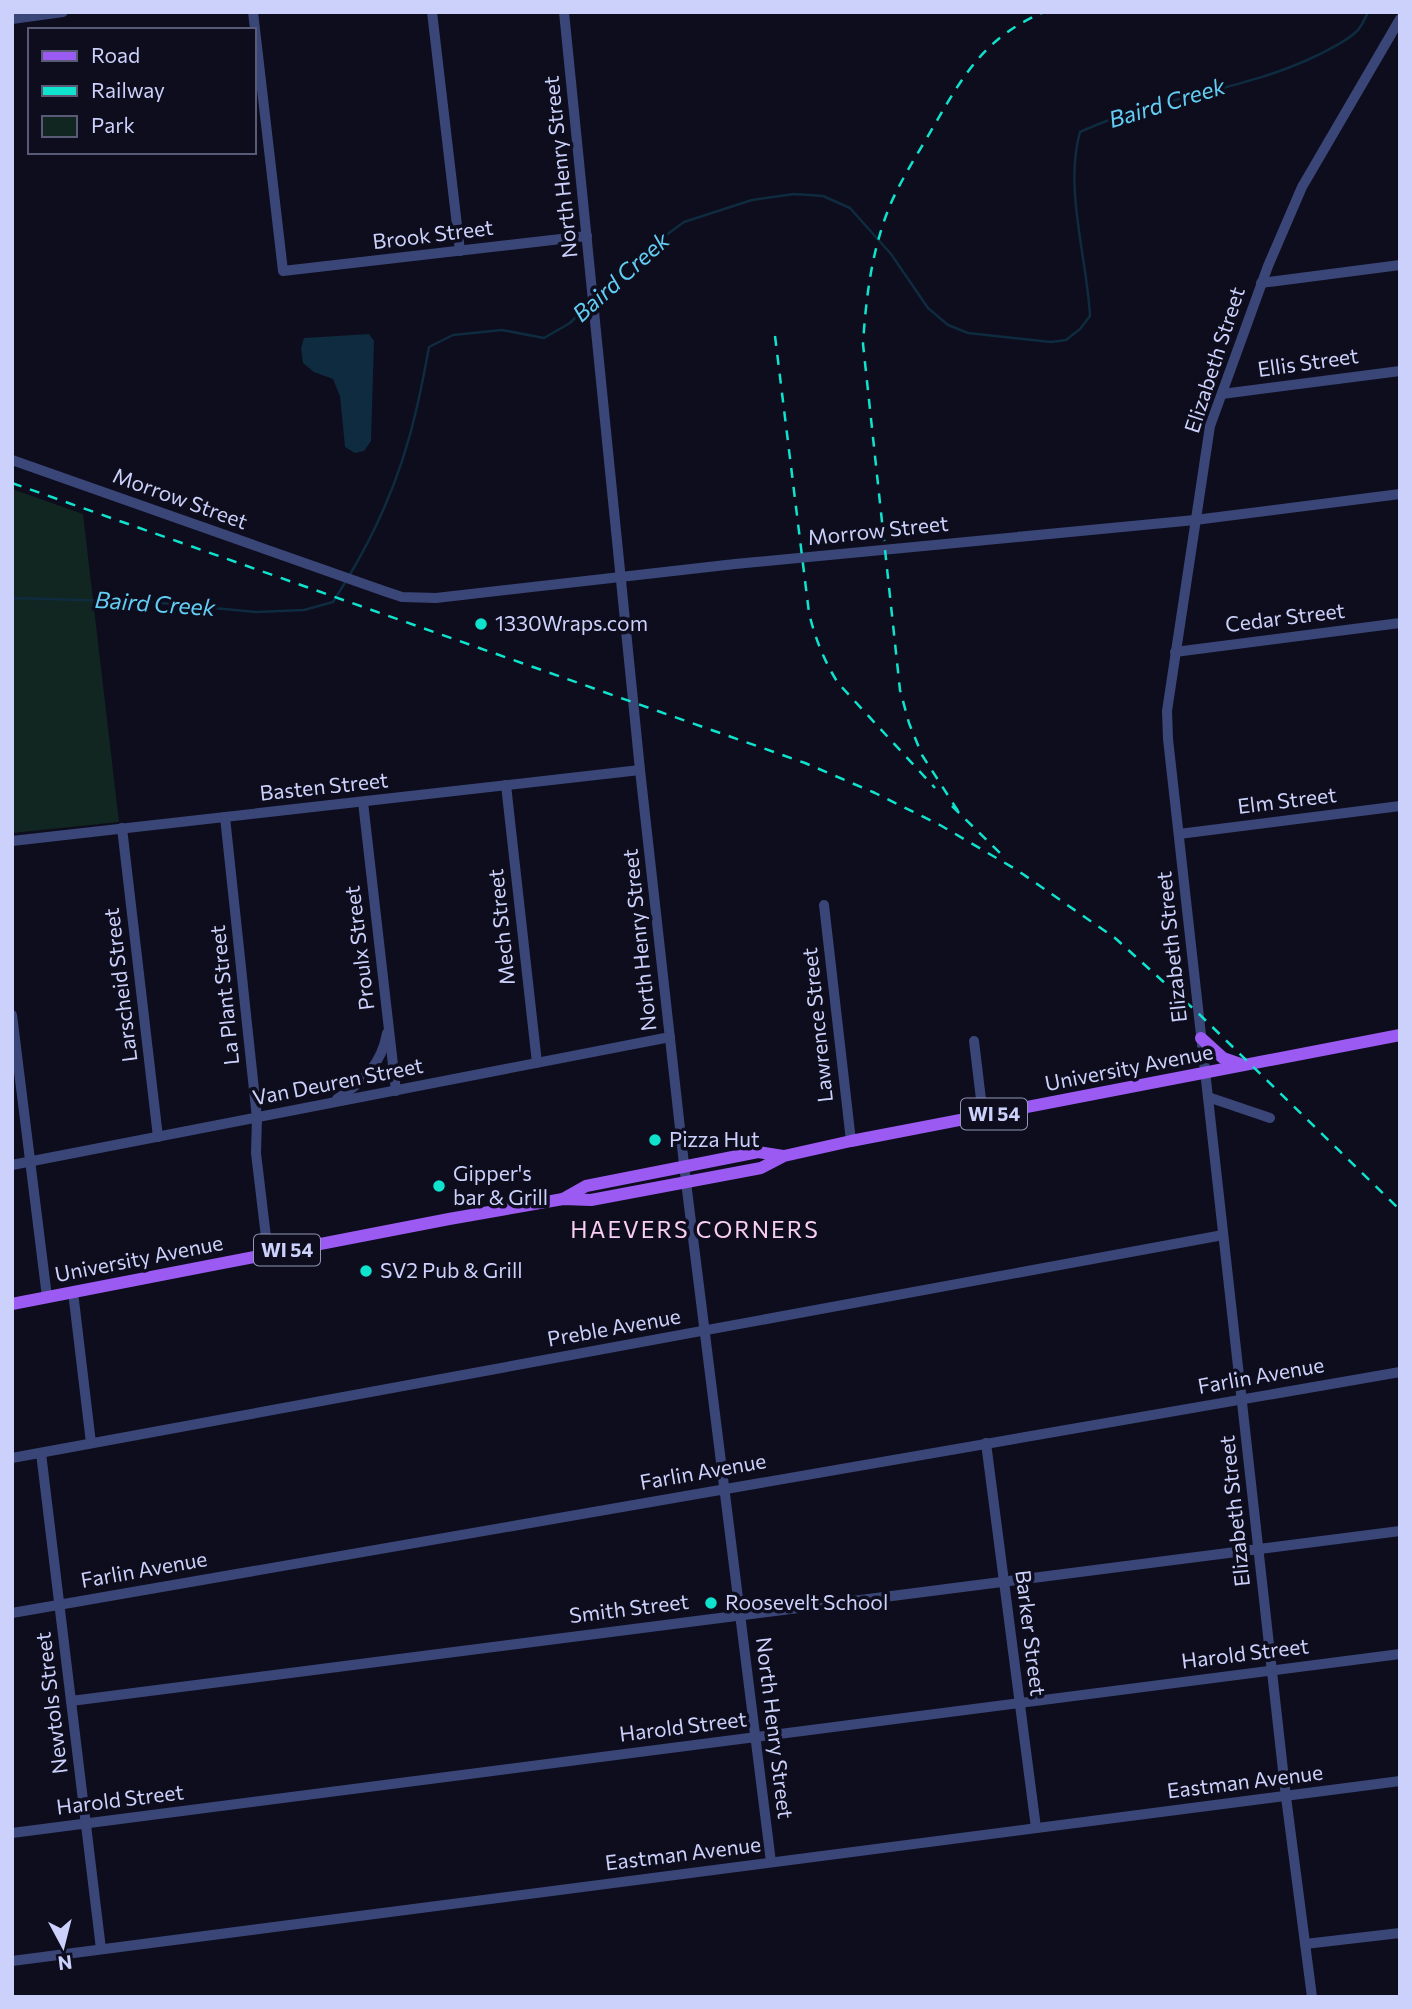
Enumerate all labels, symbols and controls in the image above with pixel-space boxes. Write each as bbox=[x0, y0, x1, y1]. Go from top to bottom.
legend bbox=[28, 28, 256, 154]
text: Road bbox=[91, 42, 140, 67]
water label: Baird Creek bbox=[1105, 71, 1229, 133]
street label: North Henry Street bbox=[538, 75, 582, 259]
text: Railway bbox=[91, 77, 165, 102]
text: Park bbox=[91, 112, 135, 137]
street label: Brook Street bbox=[371, 214, 495, 253]
water label: Baird Creek bbox=[566, 225, 675, 327]
street label: Elizabeth Street bbox=[1178, 283, 1249, 436]
street label: Ellis Street bbox=[1256, 342, 1360, 381]
street label: Morrow Street bbox=[110, 462, 251, 534]
street label: Morrow Street bbox=[806, 510, 949, 549]
water label: Baird Creek bbox=[94, 585, 217, 621]
street label: Cedar Street bbox=[1224, 597, 1346, 636]
place label: 1330Wraps.com bbox=[495, 610, 648, 635]
marker: 1330Wraps.com bbox=[473, 616, 489, 632]
street label: Basten Street bbox=[258, 766, 389, 805]
street label: Elm Street bbox=[1236, 781, 1338, 818]
street label: North Henry Street bbox=[617, 848, 661, 1032]
street label: Mech Street bbox=[482, 868, 519, 987]
street label: Elizabeth Street bbox=[1150, 870, 1191, 1024]
street label: Proulx Street bbox=[338, 884, 379, 1012]
street label: Larscheid Street bbox=[98, 907, 141, 1064]
street label: La Plant Street bbox=[204, 924, 243, 1066]
street label: Lawrence Street bbox=[796, 946, 837, 1104]
street label: University Avenue bbox=[1043, 1038, 1215, 1095]
street label: Van Deuren Street bbox=[250, 1052, 425, 1109]
road number: WI 54 bbox=[961, 1098, 1027, 1130]
place label: Pizza Hut bbox=[669, 1126, 760, 1151]
marker: Pizza Hut bbox=[647, 1132, 663, 1148]
place label: Gipper's bar & Grill bbox=[453, 1160, 548, 1209]
marker: Gipper's bar & Grill bbox=[431, 1178, 447, 1194]
district label: HAEVERS CORNERS bbox=[570, 1215, 820, 1243]
street label: University Avenue bbox=[53, 1229, 225, 1286]
road number: WI 54 bbox=[254, 1234, 320, 1266]
place label: SV2 Pub & Grill bbox=[380, 1257, 523, 1282]
marker: SV2 Pub & Grill bbox=[358, 1263, 374, 1279]
street label: Preble Avenue bbox=[545, 1302, 682, 1351]
street label: Farlin Avenue bbox=[1196, 1351, 1326, 1398]
street label: Elizabeth Street bbox=[1213, 1434, 1254, 1588]
street label: Farlin Avenue bbox=[638, 1447, 768, 1494]
street label: Farlin Avenue bbox=[79, 1545, 209, 1592]
street label: Barker Street bbox=[1011, 1568, 1052, 1697]
street label: Smith Street bbox=[568, 1588, 690, 1627]
place label: Roosevelt School bbox=[725, 1589, 888, 1614]
marker: Roosevelt School bbox=[703, 1595, 719, 1611]
street label: Newtols Street bbox=[29, 1631, 72, 1776]
street label: Harold Street bbox=[1180, 1632, 1310, 1673]
street label: North Henry Street bbox=[752, 1636, 799, 1820]
street label: Harold Street bbox=[618, 1705, 748, 1746]
street label: Eastman Avenue bbox=[1165, 1759, 1324, 1802]
street label: Harold Street bbox=[55, 1778, 185, 1819]
street label: Eastman Avenue bbox=[603, 1831, 762, 1874]
north arrow bbox=[28, 1911, 98, 1981]
text: N bbox=[57, 1951, 74, 1976]

